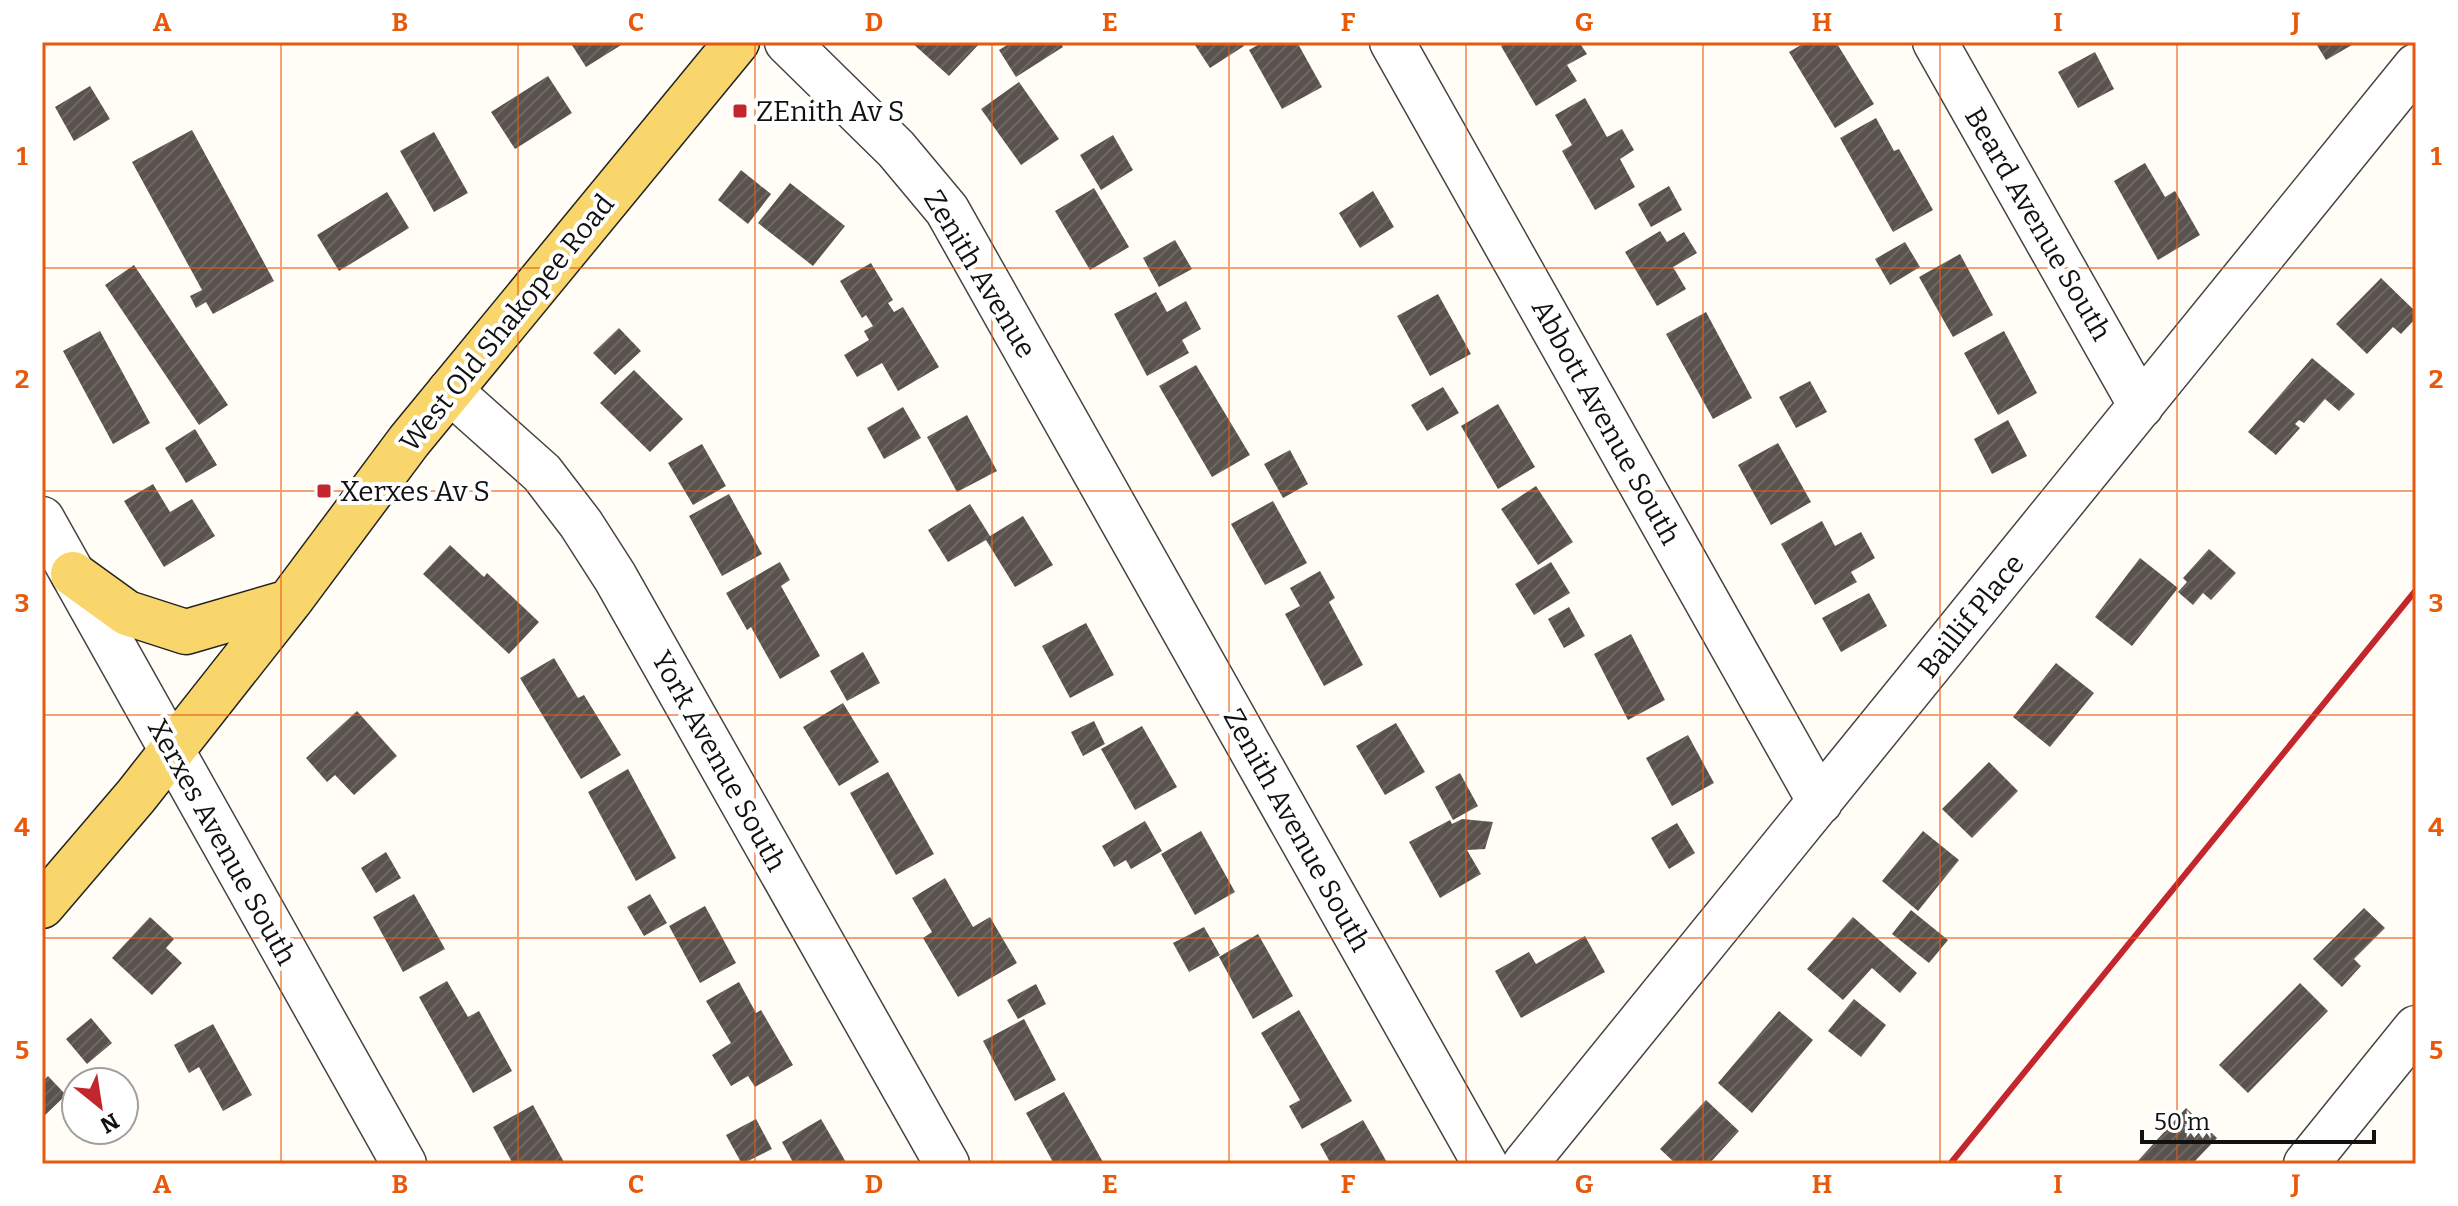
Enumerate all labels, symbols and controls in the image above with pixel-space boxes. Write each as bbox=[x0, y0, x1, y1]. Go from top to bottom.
text: A bbox=[153, 7, 172, 38]
text: B bbox=[392, 7, 408, 38]
text: C bbox=[628, 7, 644, 38]
text: D bbox=[865, 7, 883, 38]
text: E bbox=[1102, 7, 1118, 38]
text: F bbox=[1341, 7, 1356, 38]
text: G bbox=[1575, 7, 1594, 38]
text: H bbox=[1812, 7, 1832, 38]
text: I bbox=[2053, 7, 2063, 38]
text: J bbox=[2290, 7, 2301, 38]
place label: ZEnith Av S bbox=[756, 95, 905, 128]
marker: ZEnith Av S bbox=[731, 102, 749, 120]
street label: Beard Avenue South bbox=[1958, 102, 2118, 346]
text: 1 bbox=[16, 141, 28, 172]
text: 1 bbox=[2430, 141, 2442, 172]
street label: Zenith Avenue bbox=[917, 184, 1043, 364]
street label: West Old Shakopee Road bbox=[393, 188, 621, 458]
street label: Abbott Avenue South bbox=[1525, 294, 1687, 550]
text: 2 bbox=[15, 364, 29, 395]
text: 2 bbox=[2429, 364, 2443, 395]
place label: Xerxes Av S bbox=[340, 475, 490, 508]
marker: Xerxes Av S bbox=[315, 482, 333, 500]
street label: Baillif Place bbox=[1911, 548, 2031, 684]
text: 3 bbox=[15, 588, 29, 619]
text: 3 bbox=[2429, 588, 2443, 619]
street label: York Avenue South bbox=[645, 645, 793, 877]
street label: Zenith Avenue South bbox=[1217, 703, 1377, 957]
street label: Xerxes Avenue South bbox=[141, 713, 303, 971]
text: 4 bbox=[14, 812, 30, 843]
text: 4 bbox=[2428, 812, 2444, 843]
text: 5 bbox=[15, 1035, 29, 1066]
text: 5 bbox=[2429, 1035, 2443, 1066]
north arrow bbox=[60, 1066, 140, 1146]
scale bar bbox=[2142, 1094, 2374, 1144]
text: N bbox=[96, 1107, 124, 1139]
text: 50 m bbox=[2154, 1108, 2210, 1136]
text: A bbox=[153, 1169, 172, 1200]
text: B bbox=[392, 1169, 408, 1200]
text: C bbox=[628, 1169, 644, 1200]
text: D bbox=[865, 1169, 883, 1200]
text: E bbox=[1102, 1169, 1118, 1200]
text: F bbox=[1341, 1169, 1356, 1200]
text: G bbox=[1575, 1169, 1594, 1200]
text: H bbox=[1812, 1169, 1832, 1200]
text: I bbox=[2053, 1169, 2063, 1200]
text: J bbox=[2290, 1169, 2301, 1200]

